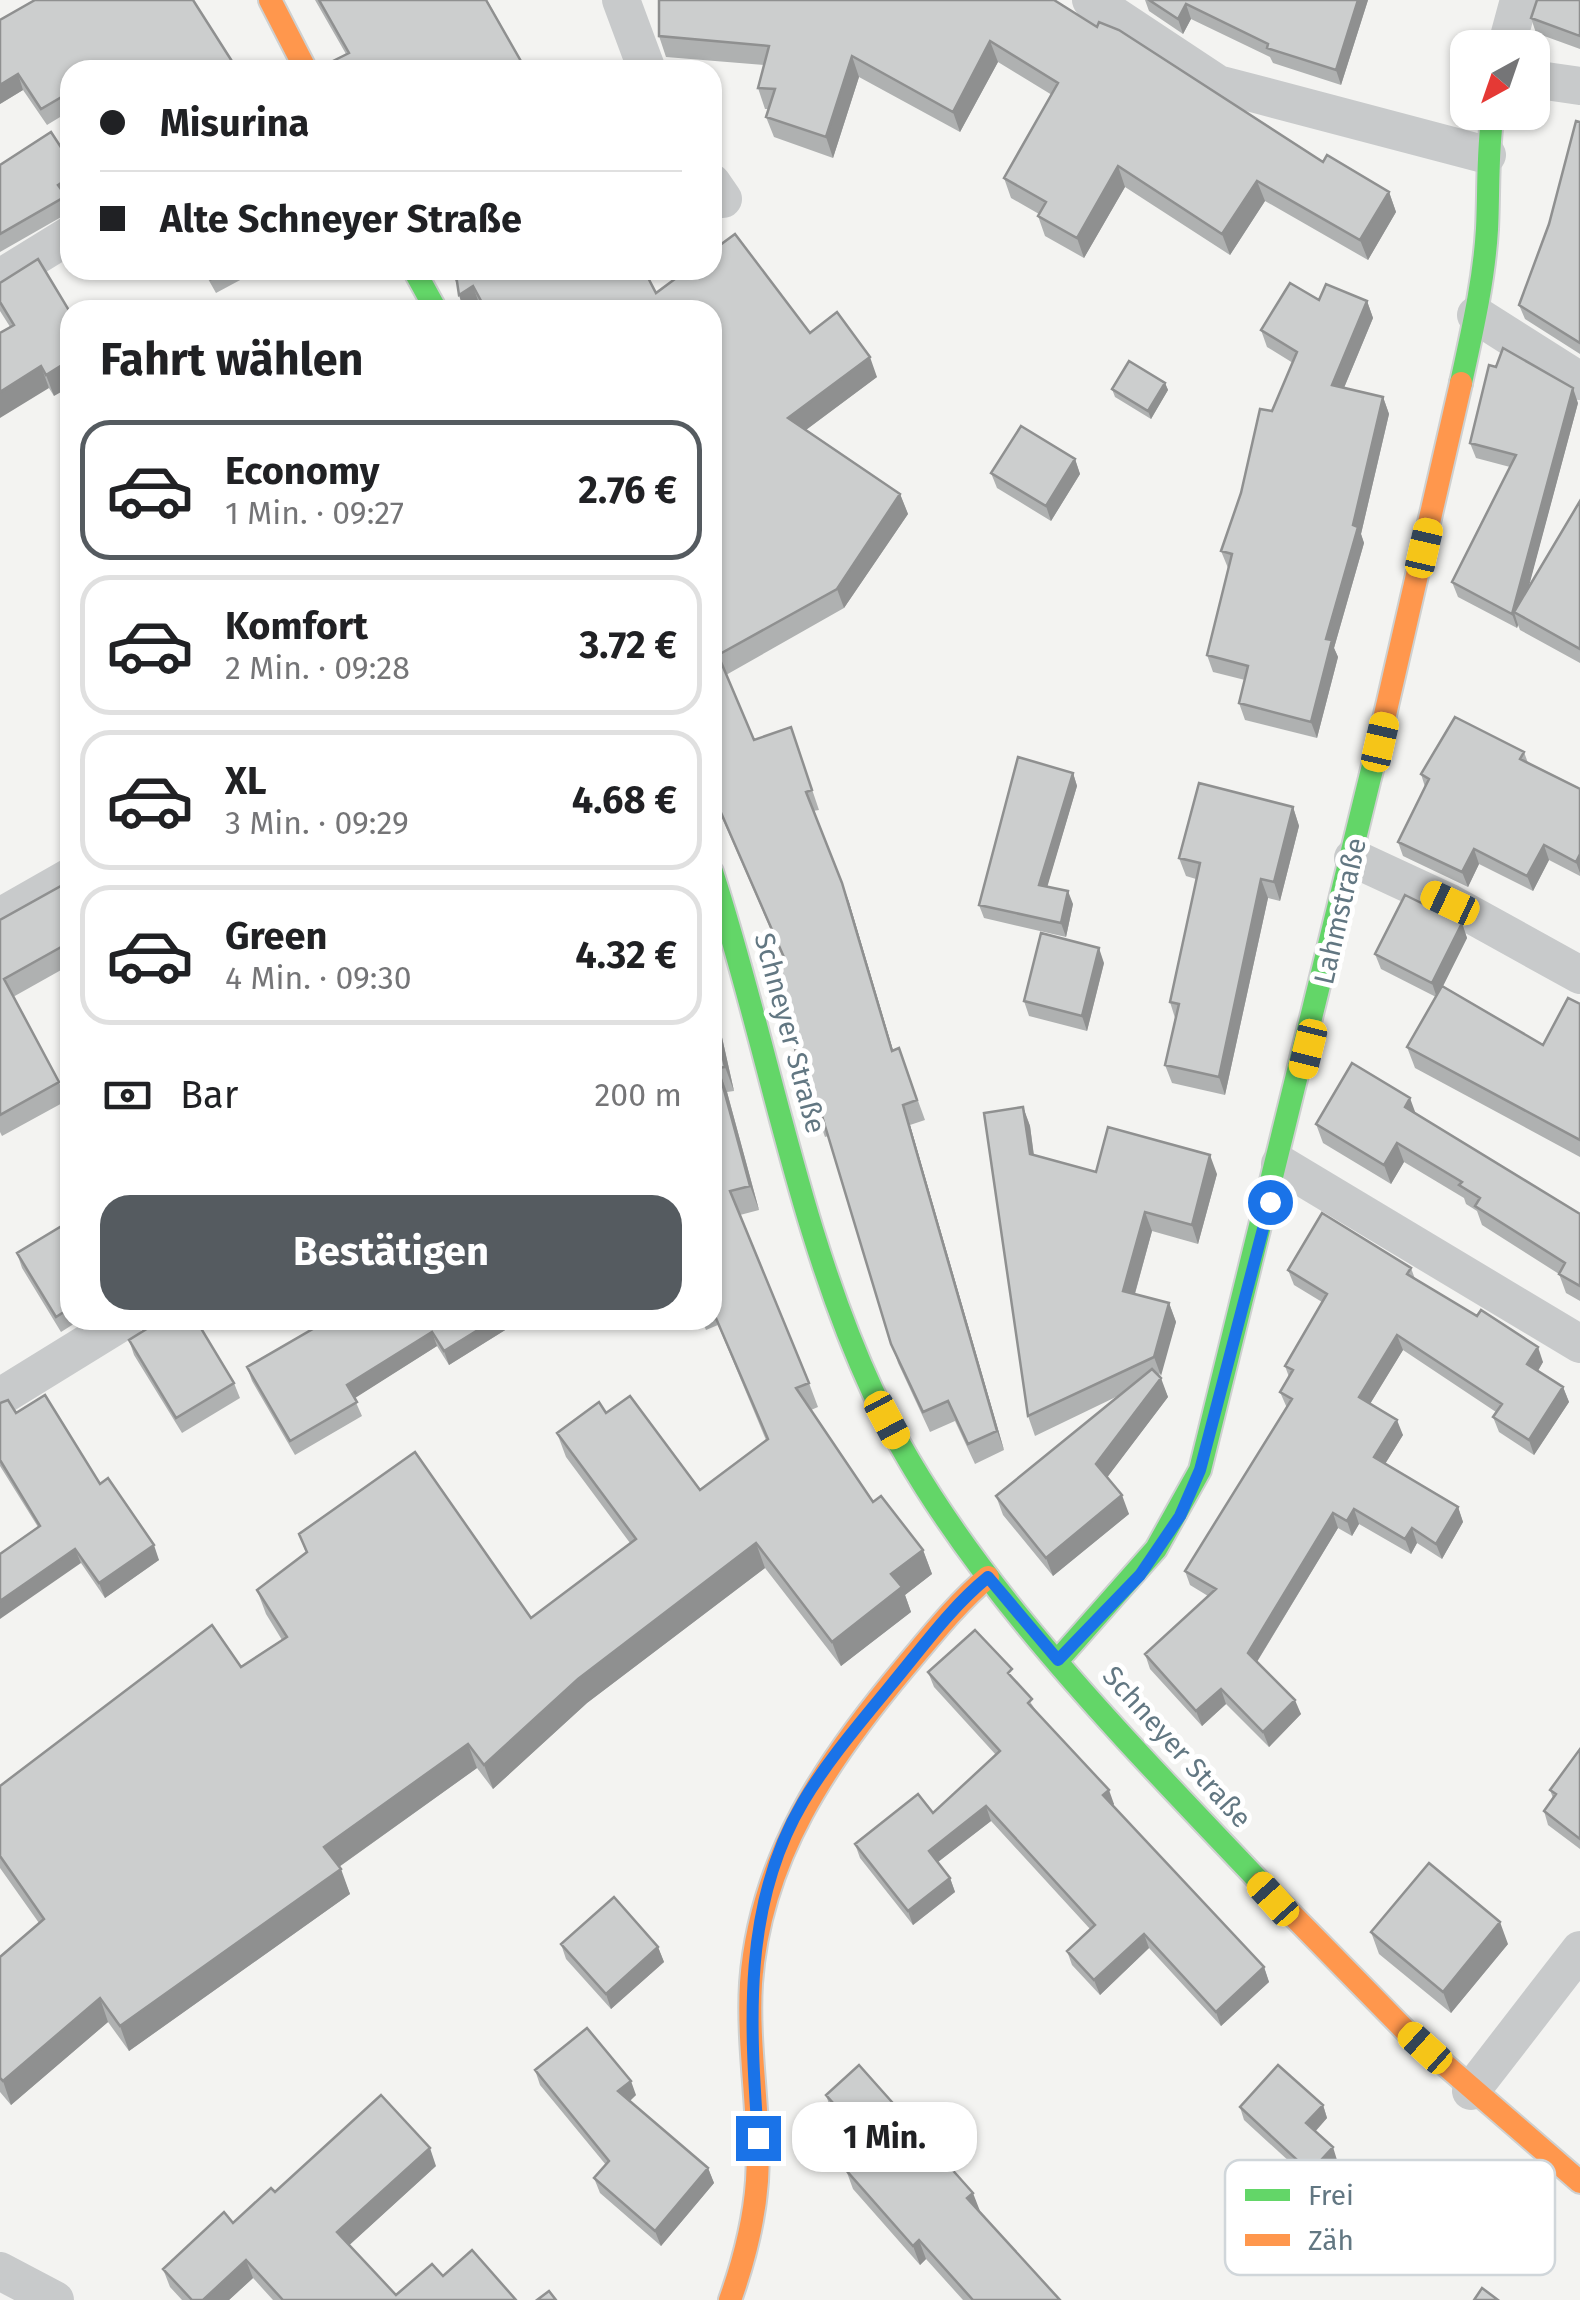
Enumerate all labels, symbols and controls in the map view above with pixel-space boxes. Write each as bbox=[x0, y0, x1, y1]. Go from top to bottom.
north arrow bbox=[1450, 30, 1550, 130]
map controls bbox=[1450, 30, 1550, 130]
text: Misurina bbox=[160, 100, 309, 146]
text: Alte Schneyer Straße bbox=[160, 196, 522, 242]
text: Fahrt wählen bbox=[100, 333, 364, 387]
icon: car bbox=[105, 445, 195, 535]
text: Economy bbox=[225, 448, 380, 494]
text: 2.76 € bbox=[578, 467, 677, 513]
text: 1 Min. · 09:27 bbox=[225, 494, 404, 532]
car bbox=[1403, 515, 1445, 581]
icon: car bbox=[105, 600, 195, 690]
text: Komfort bbox=[225, 603, 368, 649]
text: 3.72 € bbox=[580, 622, 677, 668]
text: 2 Min. · 09:28 bbox=[225, 649, 410, 687]
car bbox=[1359, 709, 1401, 775]
icon: car bbox=[105, 755, 195, 845]
text: XL bbox=[225, 758, 267, 804]
text: 4.68 € bbox=[572, 777, 677, 823]
text: 3 Min. · 09:29 bbox=[225, 804, 409, 842]
street label: Lahmstraße bbox=[1307, 834, 1373, 988]
car bbox=[1416, 877, 1484, 929]
icon: car bbox=[105, 910, 195, 1000]
text: Green bbox=[225, 913, 328, 959]
street label: Schneyer Straße bbox=[747, 929, 833, 1137]
text: 4.32 € bbox=[575, 932, 677, 978]
text: 4 Min. · 09:30 bbox=[225, 959, 412, 997]
car bbox=[1286, 1016, 1330, 1082]
icon: cash bbox=[100, 1068, 155, 1123]
text: Bar bbox=[180, 1072, 238, 1118]
text: 200 m bbox=[595, 1076, 682, 1114]
route start bbox=[1248, 1180, 1293, 1225]
button: Bestätigen bbox=[100, 1195, 682, 1310]
car bbox=[860, 1386, 914, 1454]
street label: Schneyer Straße bbox=[1096, 1659, 1258, 1835]
car bbox=[1242, 1867, 1304, 1931]
car bbox=[1393, 2017, 1457, 2079]
callout: 1 Min. bbox=[793, 2103, 978, 2173]
route end bbox=[736, 2116, 781, 2161]
text: 1 Min. bbox=[843, 2118, 926, 2156]
legend bbox=[1225, 2160, 1555, 2275]
text: Frei bbox=[1308, 2179, 1354, 2212]
text: Zäh bbox=[1308, 2224, 1354, 2257]

